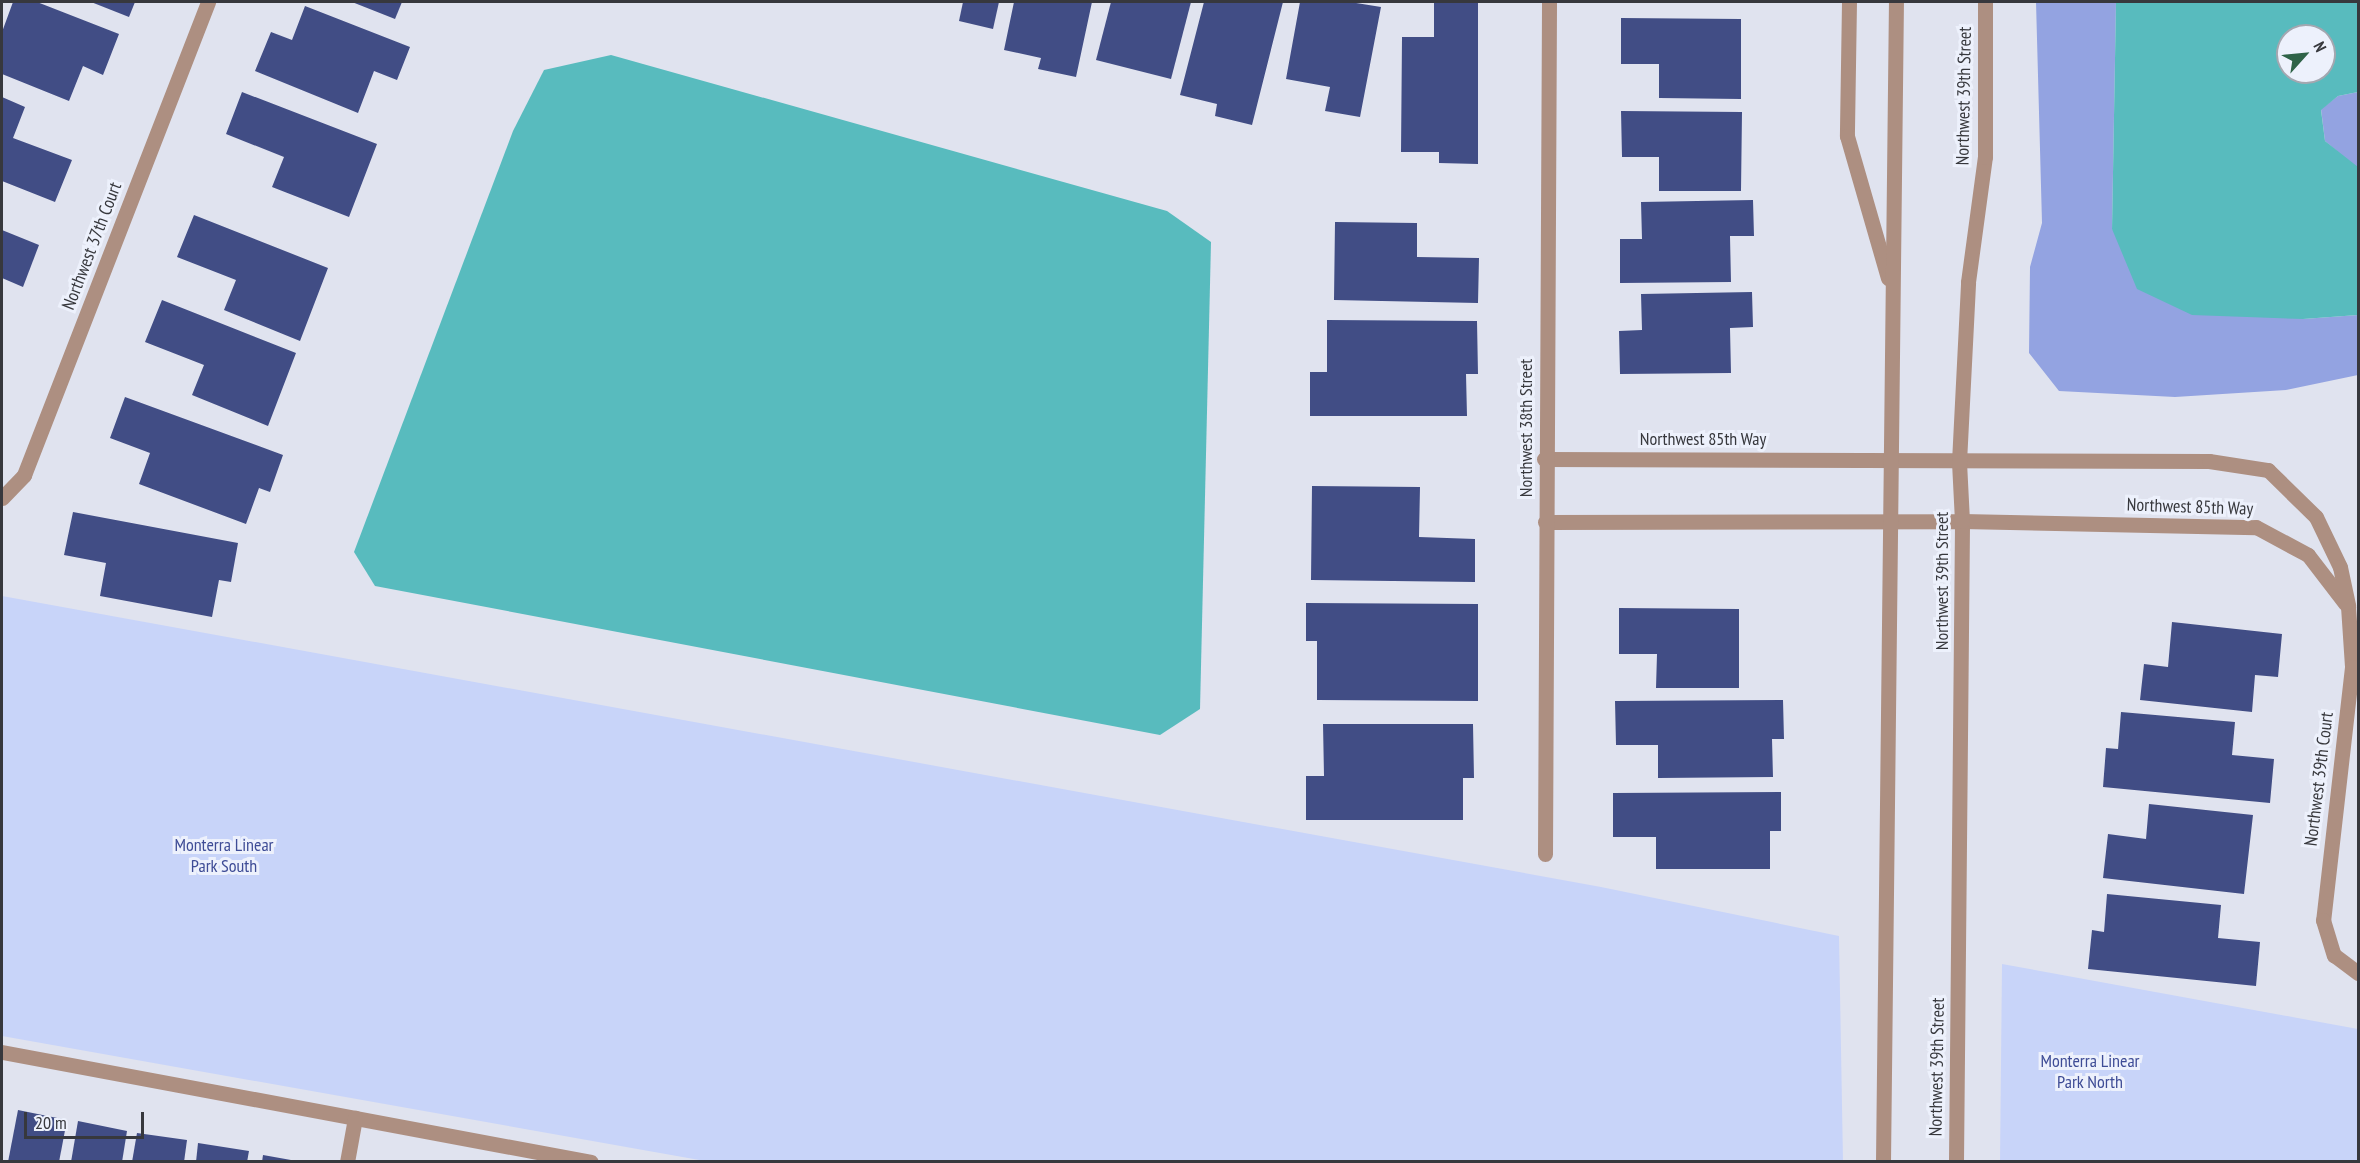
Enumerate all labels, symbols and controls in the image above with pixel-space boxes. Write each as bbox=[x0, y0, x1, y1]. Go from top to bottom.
north arrow bbox=[2276, 24, 2336, 84]
street label: Northwest 39th Street bbox=[1952, 27, 1976, 165]
text: N bbox=[2309, 38, 2331, 55]
street label: Northwest 37th Court bbox=[58, 179, 126, 313]
street label: Northwest 38th Street bbox=[1515, 359, 1537, 497]
street label: Northwest 85th Way bbox=[1640, 428, 1766, 450]
street label: Northwest 85th Way bbox=[2126, 494, 2254, 520]
street label: Northwest 39th Street bbox=[1931, 512, 1953, 650]
street label: Northwest 39th Court bbox=[2300, 711, 2338, 847]
park label: Monterra Linear Park South bbox=[174, 835, 274, 878]
street label: Northwest 39th Street bbox=[1925, 998, 1949, 1136]
park label: Monterra Linear Park North bbox=[2040, 1051, 2140, 1094]
scale bar bbox=[27, 1100, 147, 1138]
text: 20 m bbox=[35, 1111, 67, 1134]

